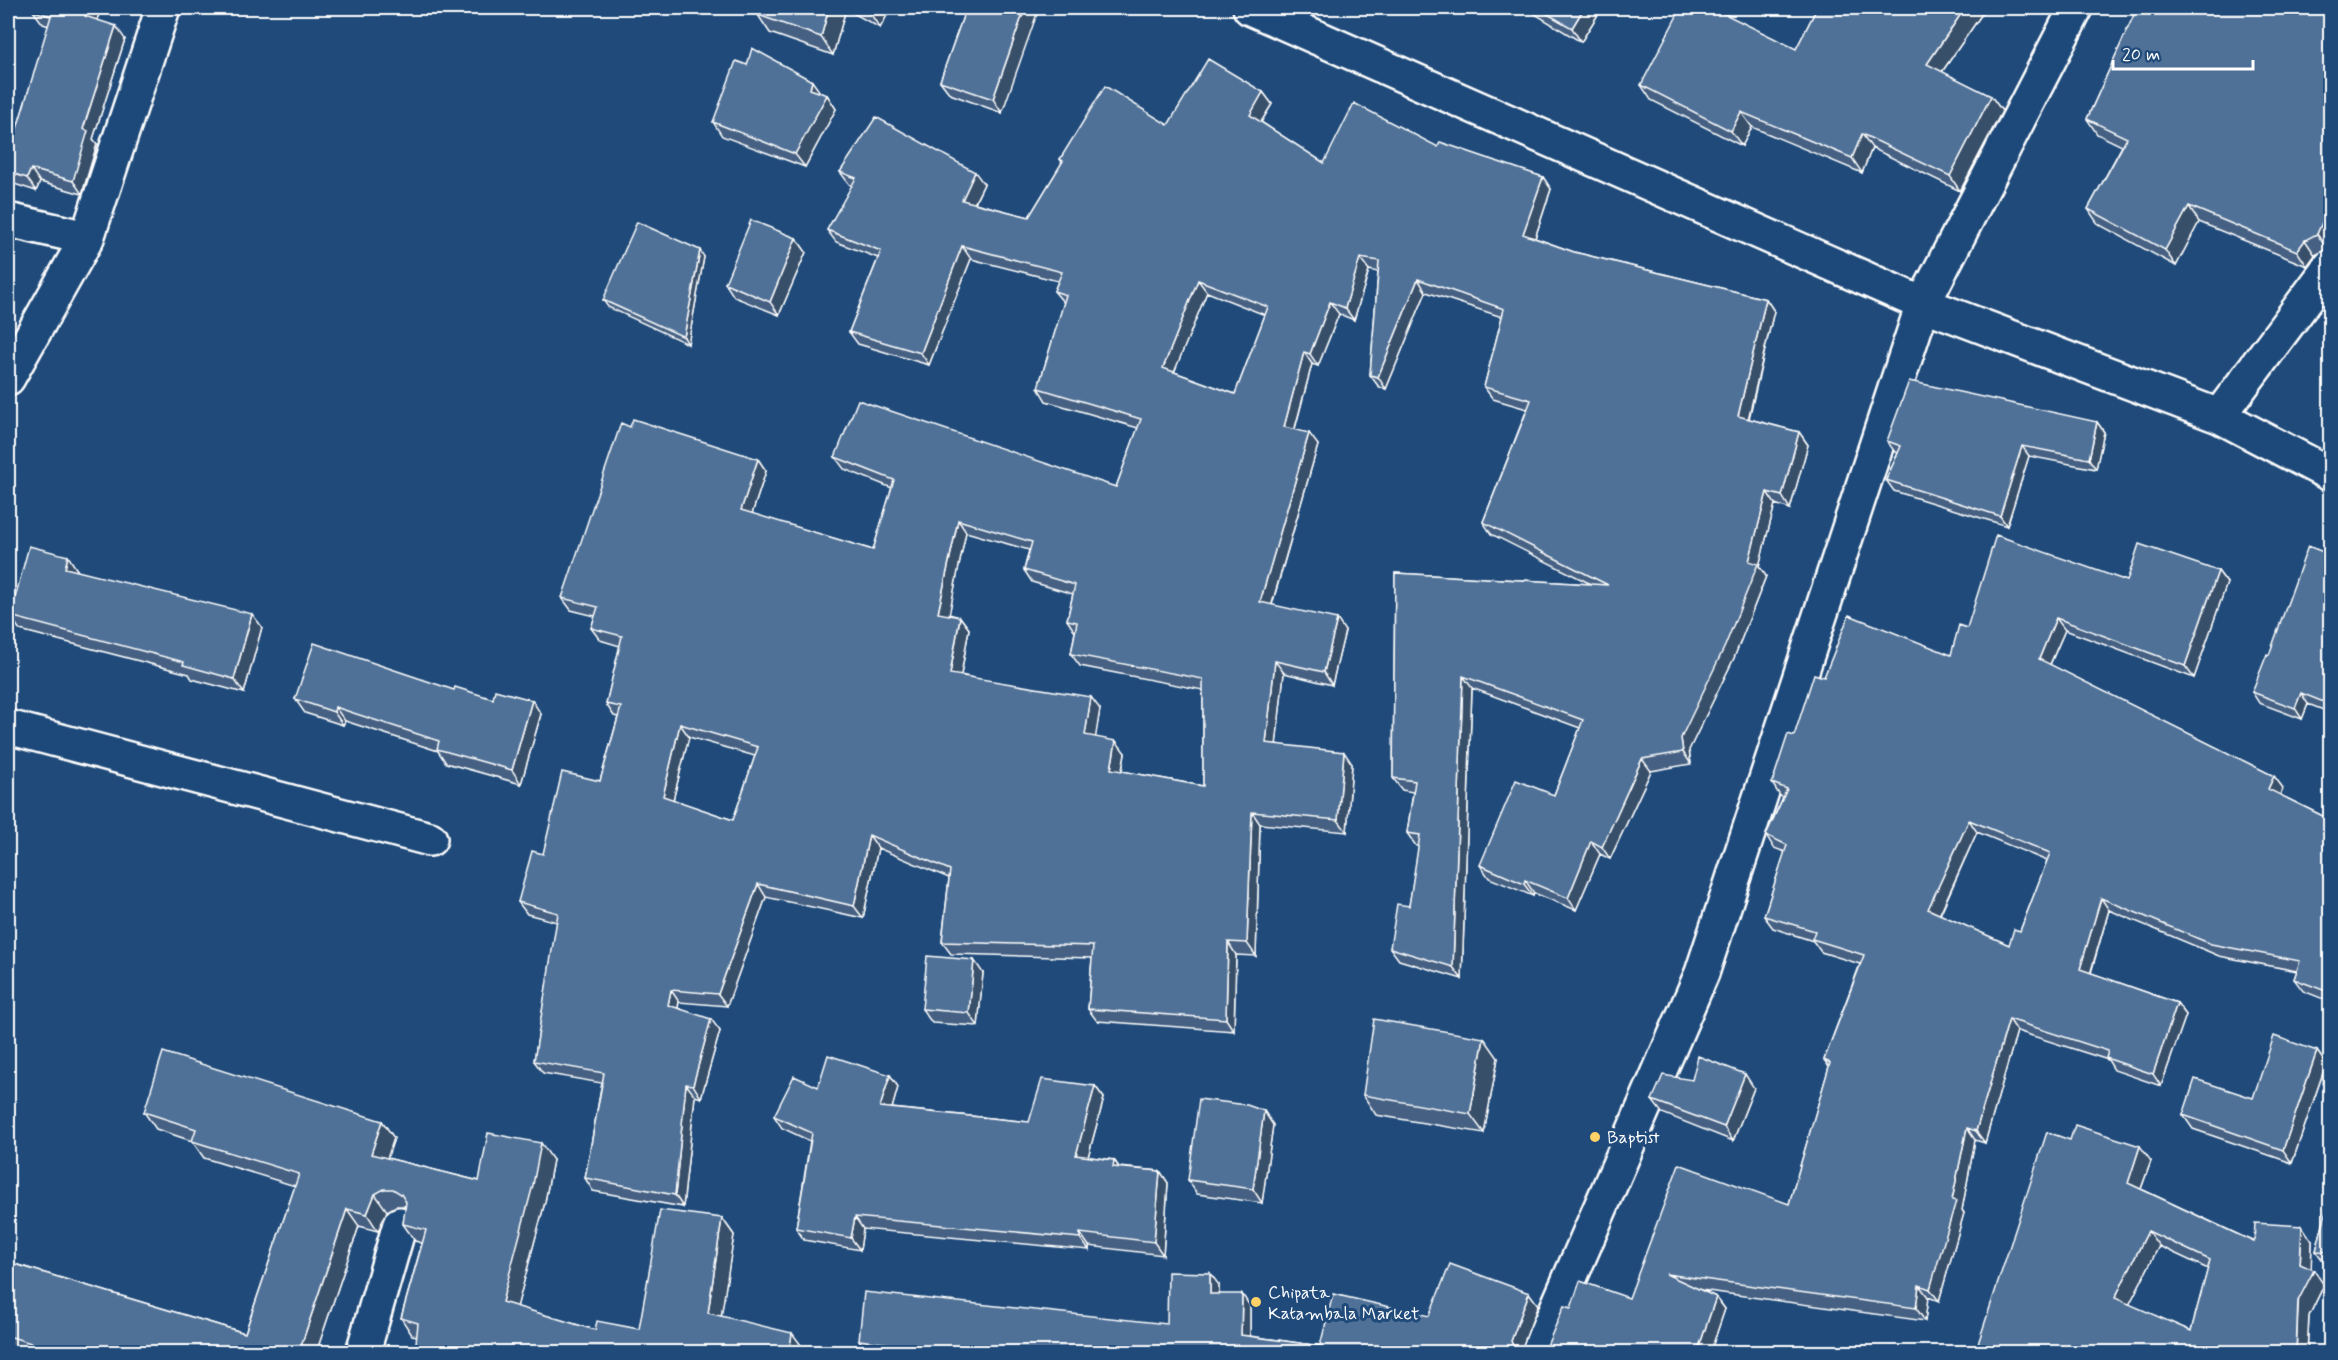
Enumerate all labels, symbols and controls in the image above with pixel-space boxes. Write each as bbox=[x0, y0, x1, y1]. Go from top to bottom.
scale bar bbox=[2113, 33, 2252, 71]
text: 20 m bbox=[2122, 43, 2160, 67]
place label: Baptist bbox=[1607, 1126, 1660, 1150]
marker: Baptist bbox=[1588, 1130, 1602, 1144]
place label: Chipata Katambala Market bbox=[1268, 1281, 1420, 1326]
marker: Chipata Katambala Market bbox=[1249, 1295, 1263, 1309]

